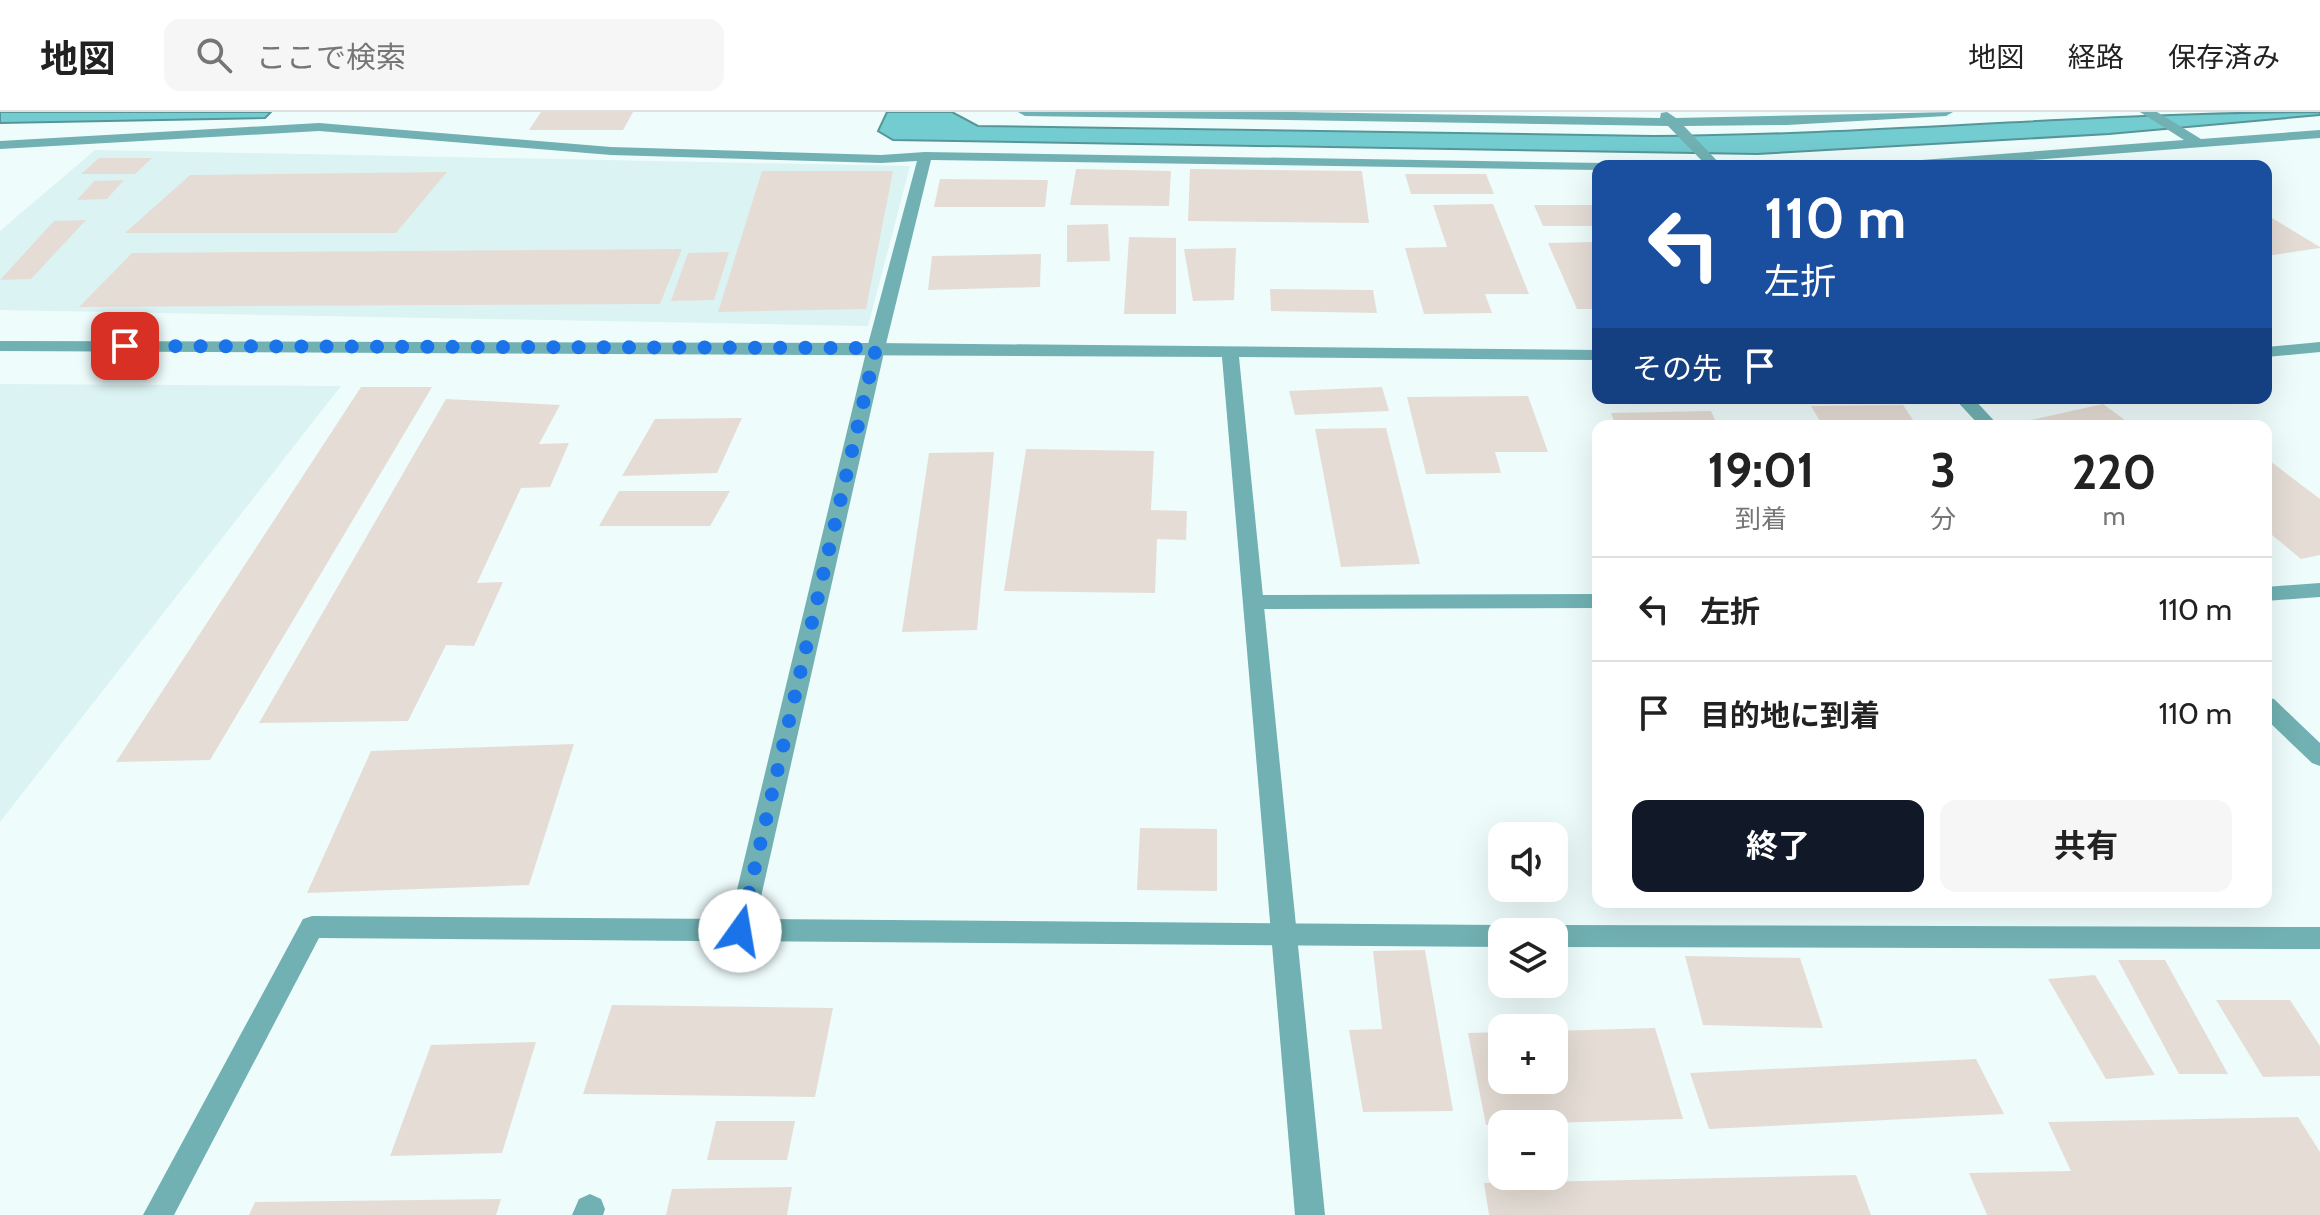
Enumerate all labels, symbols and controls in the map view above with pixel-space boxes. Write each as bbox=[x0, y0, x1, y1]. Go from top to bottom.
search box bbox=[164, 19, 724, 91]
icon: search bbox=[192, 33, 236, 77]
text: 地図 bbox=[40, 35, 116, 82]
text: ここで検索 bbox=[256, 39, 406, 76]
text: 地図 bbox=[1968, 40, 2024, 74]
text: 経路 bbox=[2068, 40, 2124, 74]
text: 保存済み bbox=[2168, 40, 2280, 74]
text: 110 m bbox=[1764, 184, 1906, 252]
icon: left bbox=[1632, 192, 1736, 296]
text: 左折 bbox=[1764, 259, 1836, 303]
pin bbox=[91, 312, 159, 380]
icon: arrive bbox=[103, 324, 147, 368]
icon: arrive bbox=[1738, 344, 1782, 388]
text: その先 bbox=[1632, 350, 1722, 387]
text: 19:01 bbox=[1708, 441, 1815, 499]
text: 3 bbox=[1930, 441, 1956, 499]
text: 220 bbox=[2072, 443, 2156, 501]
text: m bbox=[2103, 500, 2125, 532]
text: 到着 bbox=[1735, 503, 1787, 535]
text: 分 bbox=[1930, 503, 1956, 535]
icon: left bbox=[1632, 587, 1676, 631]
text: 110 m bbox=[2158, 591, 2232, 628]
text: 左折 bbox=[1700, 593, 1760, 630]
icon: arrive bbox=[1632, 691, 1676, 735]
text: 110 m bbox=[2158, 695, 2232, 732]
text: 目的地に到着 bbox=[1700, 697, 1880, 734]
button: 終了 bbox=[1632, 800, 1924, 892]
button: 共有 bbox=[1940, 800, 2232, 892]
map controls bbox=[1488, 822, 1568, 1190]
button: sound bbox=[1488, 822, 1568, 902]
position arrow bbox=[698, 889, 782, 973]
button: layers bbox=[1488, 918, 1568, 998]
button: + bbox=[1488, 1014, 1568, 1094]
button: − bbox=[1488, 1110, 1568, 1190]

